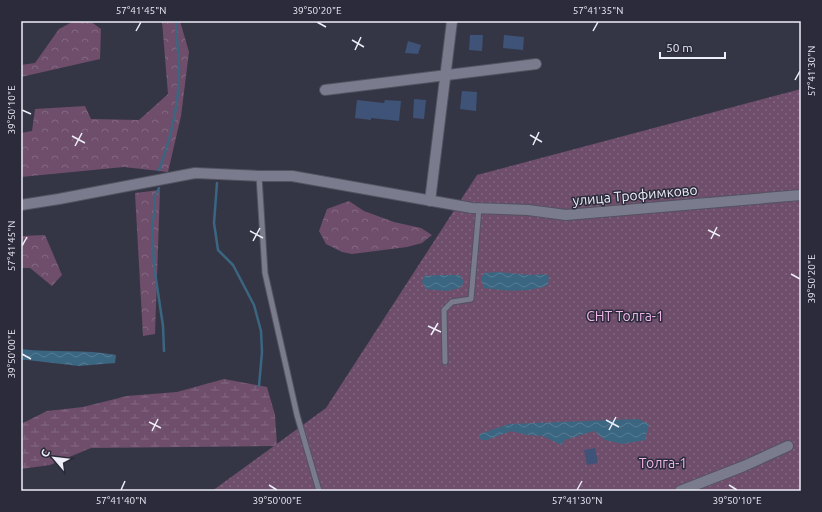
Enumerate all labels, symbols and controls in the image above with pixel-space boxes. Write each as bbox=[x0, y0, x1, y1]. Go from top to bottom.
text: 57°41'45"N bbox=[116, 5, 166, 16]
text: 39°50'20"E bbox=[292, 5, 342, 16]
text: 57°41'35"N bbox=[573, 5, 623, 16]
scale bar bbox=[660, 34, 725, 60]
text: 50 m bbox=[666, 41, 693, 54]
text: 57°41'30"N bbox=[806, 46, 817, 96]
text: 39°50'10"E bbox=[6, 85, 17, 135]
street label: улица Трофимково bbox=[572, 182, 698, 208]
text: 57°41'45"N bbox=[6, 221, 17, 271]
text: 39°50'20"E bbox=[806, 254, 817, 304]
park label: СНТ Толга-1 bbox=[586, 308, 664, 324]
text: 39°50'00"E bbox=[6, 329, 17, 379]
north arrow bbox=[34, 438, 74, 478]
text: С bbox=[38, 447, 52, 459]
park label: Толга-1 bbox=[639, 455, 687, 471]
text: 57°41'40"N bbox=[96, 495, 146, 506]
text: 39°50'00"E bbox=[252, 495, 302, 506]
text: 57°41'30"N bbox=[552, 495, 602, 506]
text: 39°50'10"E bbox=[712, 495, 762, 506]

